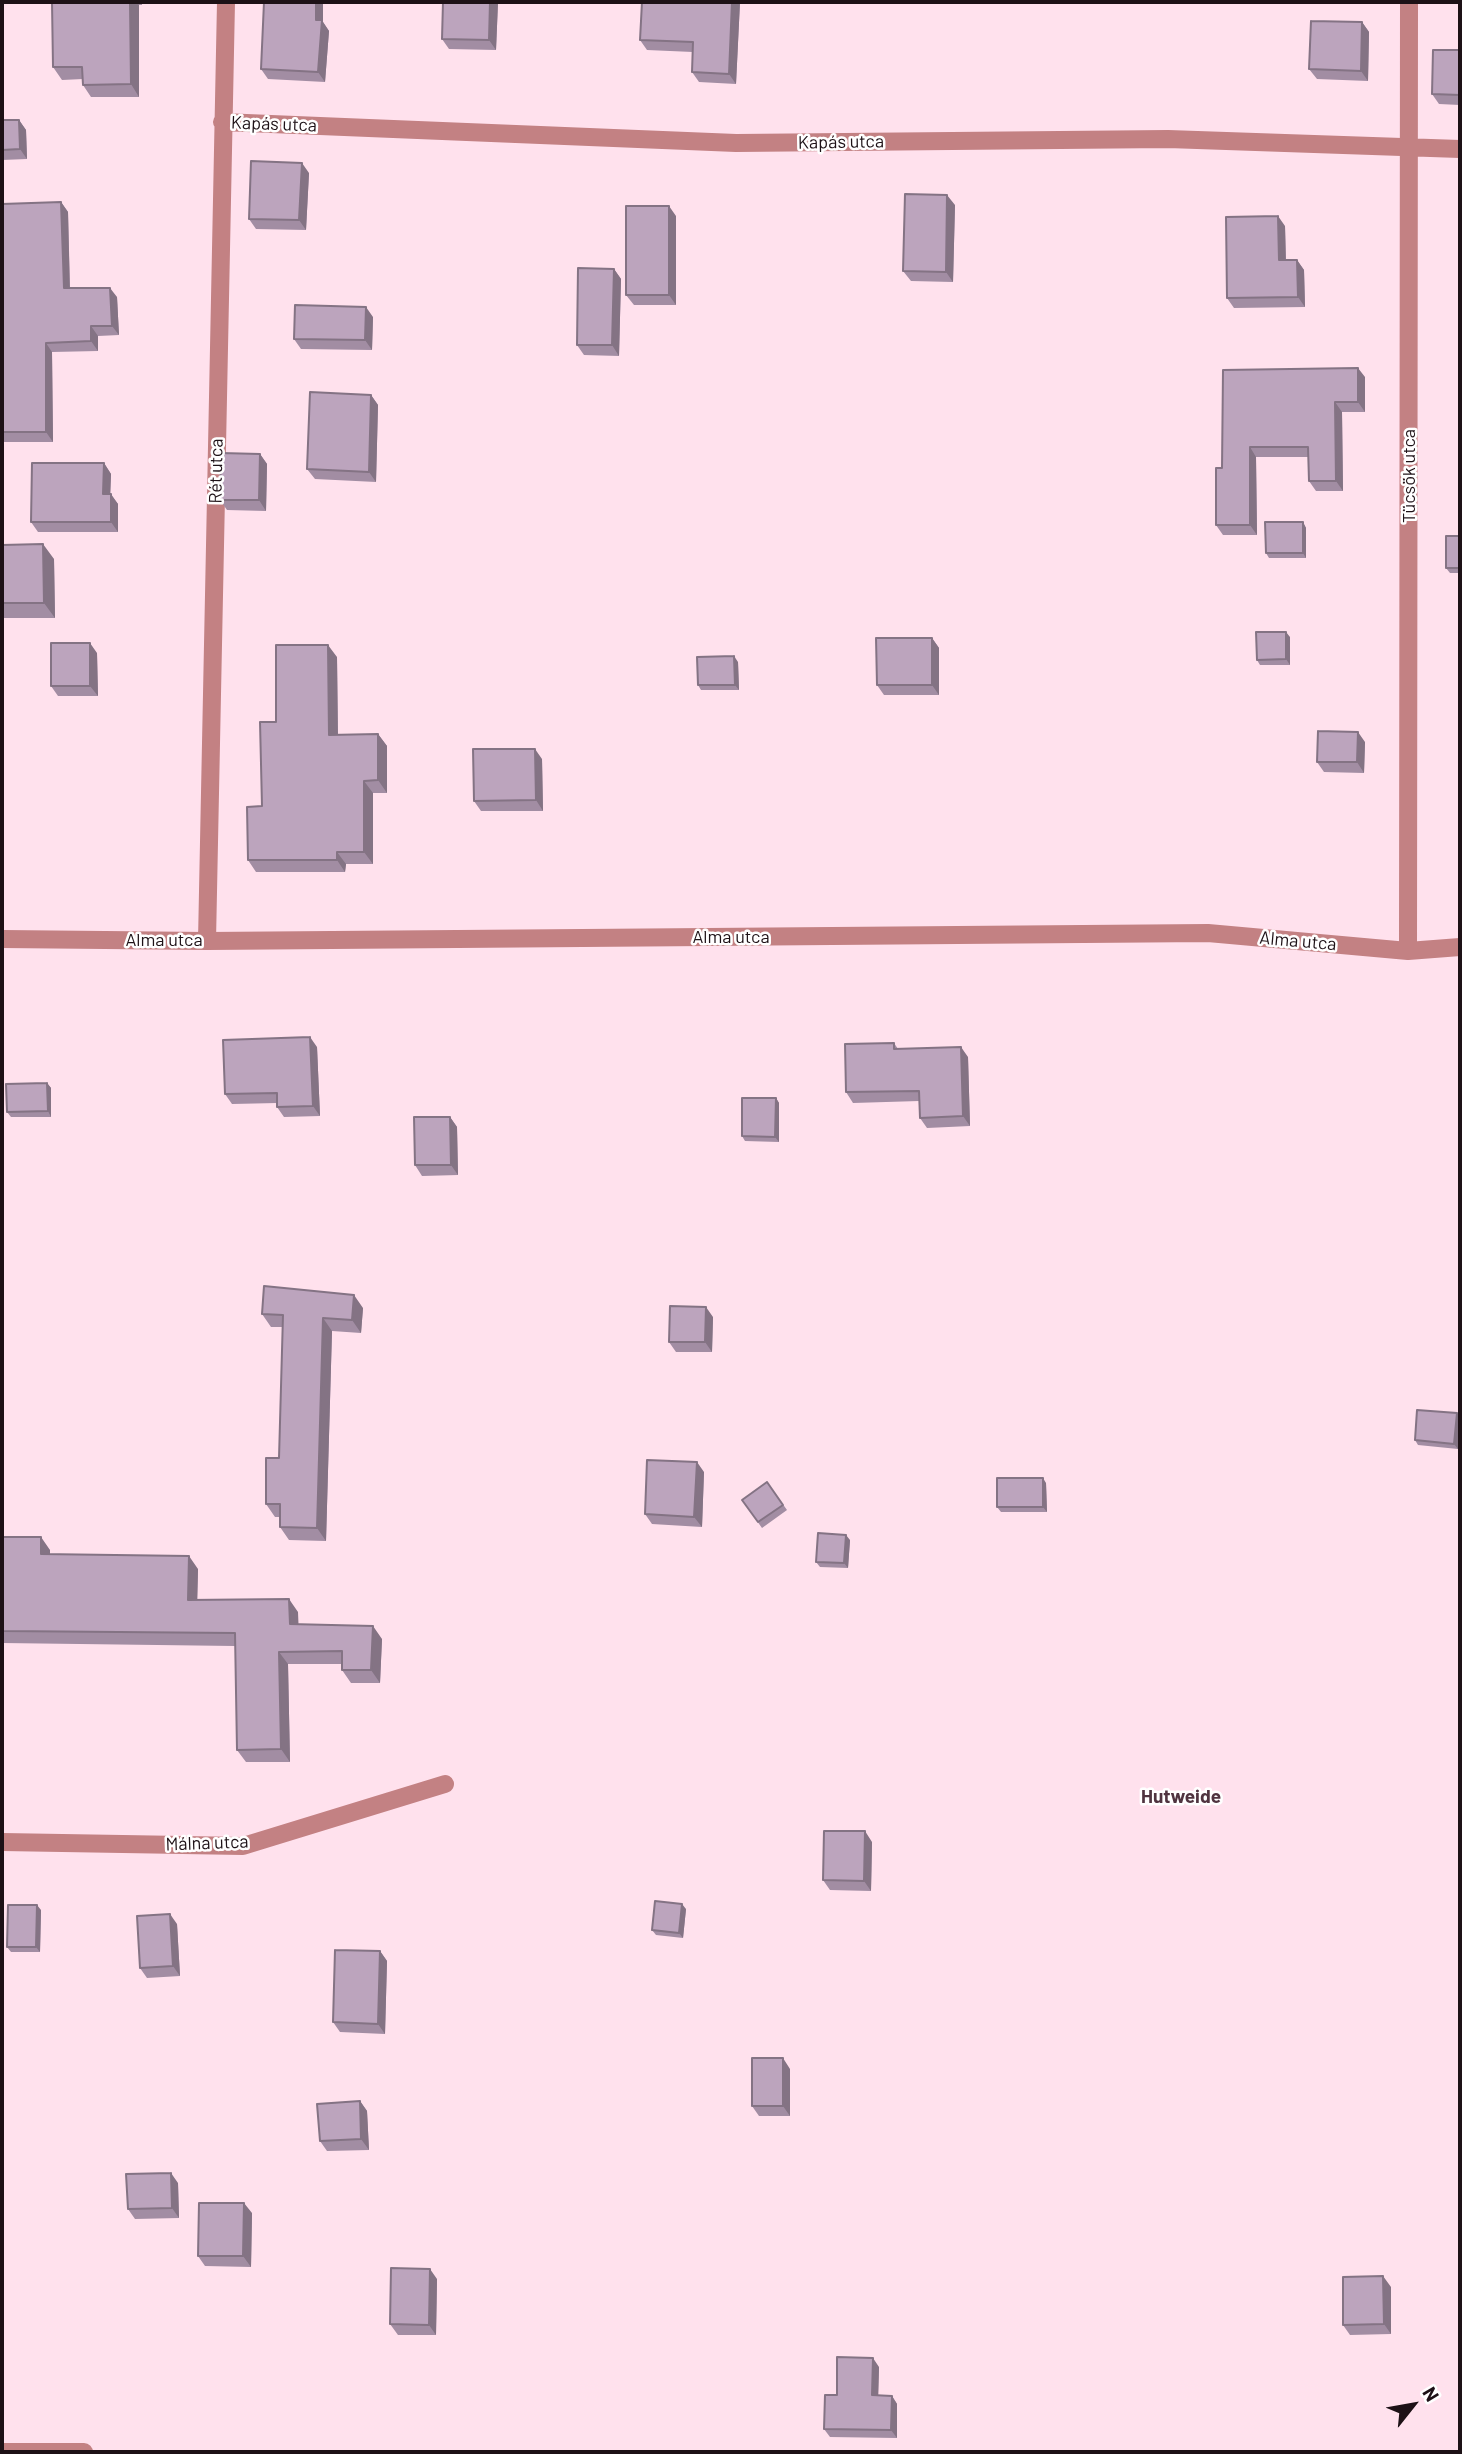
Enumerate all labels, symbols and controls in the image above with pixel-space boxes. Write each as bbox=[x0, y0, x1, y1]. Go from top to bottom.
street label: Kapás utca bbox=[231, 112, 317, 136]
street label: Kapás utca bbox=[798, 130, 884, 154]
street label: Tücsök utca bbox=[1398, 429, 1420, 523]
street label: Rét utca bbox=[205, 438, 227, 504]
street label: Alma utca bbox=[692, 926, 770, 948]
street label: Alma utca bbox=[1259, 927, 1337, 955]
street label: Alma utca bbox=[125, 929, 203, 951]
district label: Hutweide bbox=[1141, 1786, 1221, 1808]
street label: Málna utca bbox=[165, 1831, 249, 1855]
north arrow bbox=[1378, 2370, 1448, 2440]
text: N bbox=[1418, 2383, 1445, 2405]

